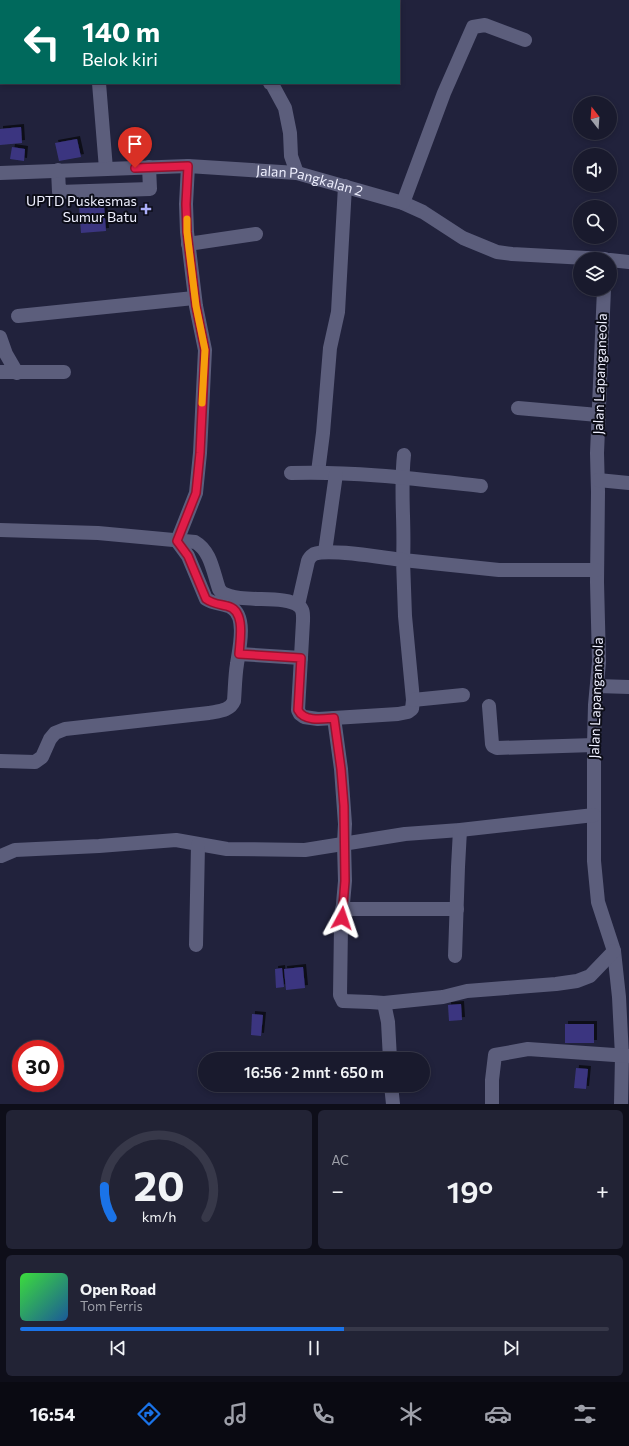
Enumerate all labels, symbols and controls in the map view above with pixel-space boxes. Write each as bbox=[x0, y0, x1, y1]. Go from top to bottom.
text: 140 m bbox=[82, 14, 160, 48]
icon: left bbox=[16, 16, 68, 68]
text: Belok kiri bbox=[82, 48, 158, 70]
north arrow bbox=[573, 96, 617, 140]
map controls bbox=[573, 96, 617, 296]
pin bbox=[118, 127, 152, 168]
icon: arrive bbox=[124, 133, 146, 155]
button: sound bbox=[573, 148, 617, 192]
street label: Jalan Pangkalan 2 bbox=[256, 161, 365, 199]
place label: UPTD Puskesmas Sumur Batu bbox=[26, 192, 137, 225]
button: search bbox=[573, 200, 617, 244]
marker: UPTD Puskesmas Sumur Batu bbox=[140, 203, 152, 215]
button: layers bbox=[573, 252, 617, 296]
street label: Jalan Lapanganeola bbox=[589, 313, 610, 435]
street label: Jalan Lapanganeola bbox=[585, 637, 606, 759]
position arrow bbox=[321, 897, 363, 939]
speed limit sign: 30 bbox=[12, 1040, 64, 1092]
text: 16:56 · 2 mnt · 650 m bbox=[244, 1063, 384, 1081]
text: AC bbox=[332, 1152, 349, 1168]
text: 20 bbox=[133, 1158, 184, 1209]
text: 19° bbox=[447, 1172, 493, 1209]
text: − bbox=[332, 1177, 344, 1204]
text: + bbox=[596, 1177, 609, 1204]
text: km/h bbox=[141, 1206, 176, 1224]
text: Open Road bbox=[80, 1280, 156, 1298]
text: Tom Ferris bbox=[80, 1298, 143, 1314]
icon: previous bbox=[107, 1337, 129, 1359]
icon: pause bbox=[303, 1337, 325, 1359]
icon: next bbox=[500, 1337, 522, 1359]
icon: directions bbox=[135, 1400, 163, 1428]
icon: music bbox=[222, 1400, 250, 1428]
icon: phone bbox=[309, 1400, 337, 1428]
icon: climate bbox=[397, 1400, 425, 1428]
icon: car bbox=[484, 1400, 512, 1428]
icon: filters bbox=[571, 1400, 599, 1428]
text: 16:54 bbox=[30, 1403, 75, 1425]

